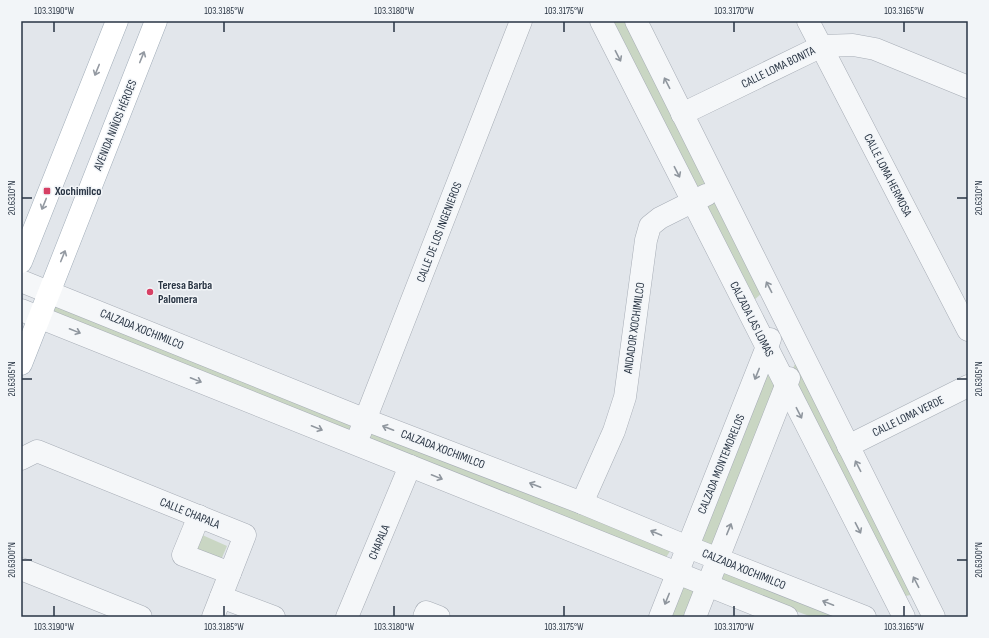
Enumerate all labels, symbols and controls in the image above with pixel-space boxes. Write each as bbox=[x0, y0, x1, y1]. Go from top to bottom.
text: 103.3190°W bbox=[34, 5, 75, 17]
text: 103.3185°W bbox=[204, 5, 244, 17]
text: 103.3180°W bbox=[374, 5, 415, 17]
text: 103.3175°W bbox=[544, 5, 584, 17]
text: 103.3170°W bbox=[714, 5, 754, 17]
text: 103.3165°W bbox=[884, 5, 924, 17]
street label: CALLE LOMA BONITA bbox=[739, 43, 818, 92]
one-way arrow bbox=[615, 50, 623, 62]
one-way arrow bbox=[139, 51, 147, 63]
one-way arrow bbox=[93, 64, 101, 76]
one-way arrow bbox=[663, 77, 670, 89]
street label: AVENIDA NIÑOS HÉROES bbox=[90, 78, 140, 174]
street label: CALLE LOMA HERMOSA bbox=[860, 131, 915, 220]
one-way arrow bbox=[674, 165, 682, 177]
street label: CALLE DE LOS INGENIEROS bbox=[413, 180, 465, 284]
text: 20.6310°N bbox=[6, 181, 18, 215]
text: 20.6310°N bbox=[973, 181, 985, 215]
place label: Xochimilco bbox=[54, 184, 102, 199]
marker: Xochimilco bbox=[42, 186, 52, 196]
one-way arrow bbox=[40, 198, 47, 210]
one-way arrow bbox=[60, 250, 67, 262]
place label: Teresa Barba Palomera bbox=[158, 278, 212, 307]
street label: CALZADA LAS LOMAS bbox=[726, 279, 777, 359]
street label: ANDADOR XOCHIMILCO bbox=[621, 281, 648, 376]
one-way arrow bbox=[764, 281, 772, 293]
marker: Teresa Barba Palomera bbox=[145, 287, 155, 297]
street label: CALZADA XOCHIMILCO bbox=[98, 306, 186, 353]
one-way arrow bbox=[69, 328, 81, 336]
text: 20.6305°N bbox=[6, 361, 18, 397]
text: 20.6305°N bbox=[973, 361, 985, 397]
one-way arrow bbox=[752, 367, 760, 379]
one-way arrow bbox=[189, 376, 201, 384]
street label: CALLE LOMA VERDE bbox=[870, 393, 947, 440]
one-way arrow bbox=[796, 406, 803, 418]
street label: CALZADA MONTEMORELOS bbox=[695, 412, 748, 516]
one-way arrow bbox=[310, 424, 322, 432]
one-way arrow bbox=[382, 424, 394, 432]
street label: CALZADA XOCHIMILCO bbox=[399, 427, 487, 472]
one-way arrow bbox=[854, 460, 861, 472]
one-way arrow bbox=[430, 473, 442, 481]
one-way arrow bbox=[530, 480, 542, 488]
street label: CALLE CHAPALA bbox=[158, 495, 223, 533]
street label: CHAPALA bbox=[365, 522, 394, 562]
one-way arrow bbox=[855, 522, 862, 534]
one-way arrow bbox=[726, 523, 734, 535]
one-way arrow bbox=[650, 529, 662, 537]
text: 20.6300°N bbox=[6, 542, 18, 578]
text: 20.6300°N bbox=[973, 542, 985, 578]
street label: CALZADA XOCHIMILCO bbox=[700, 546, 788, 593]
one-way arrow bbox=[912, 576, 920, 588]
one-way arrow bbox=[663, 592, 671, 604]
one-way arrow bbox=[823, 598, 835, 606]
text: 103.3190°W bbox=[34, 621, 75, 633]
text: 103.3185°W bbox=[204, 621, 244, 633]
text: 103.3180°W bbox=[374, 621, 415, 633]
text: 103.3175°W bbox=[544, 621, 584, 633]
text: 103.3170°W bbox=[714, 621, 754, 633]
text: 103.3165°W bbox=[884, 621, 924, 633]

